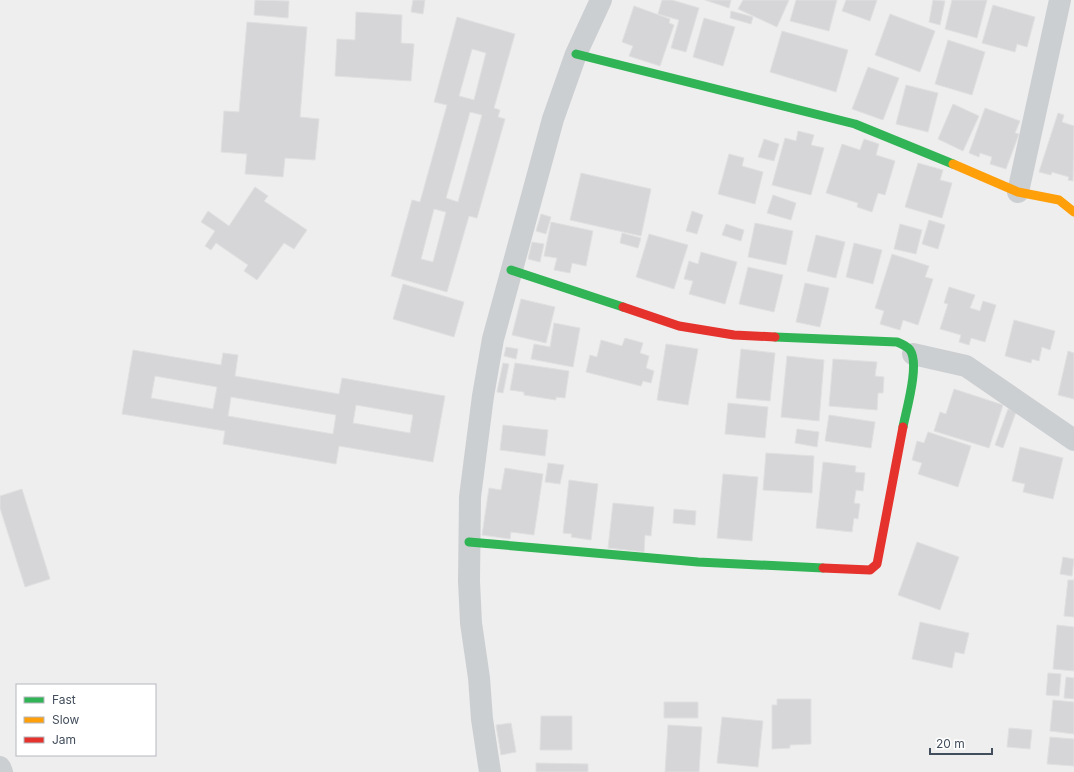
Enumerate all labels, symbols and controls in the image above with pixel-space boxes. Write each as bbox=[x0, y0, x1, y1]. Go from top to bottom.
legend bbox=[16, 684, 156, 756]
text: Fast bbox=[52, 692, 76, 707]
text: Slow bbox=[52, 712, 80, 727]
scale bar bbox=[930, 730, 992, 756]
text: Jam bbox=[52, 732, 76, 747]
text: 20 m bbox=[936, 736, 965, 751]

